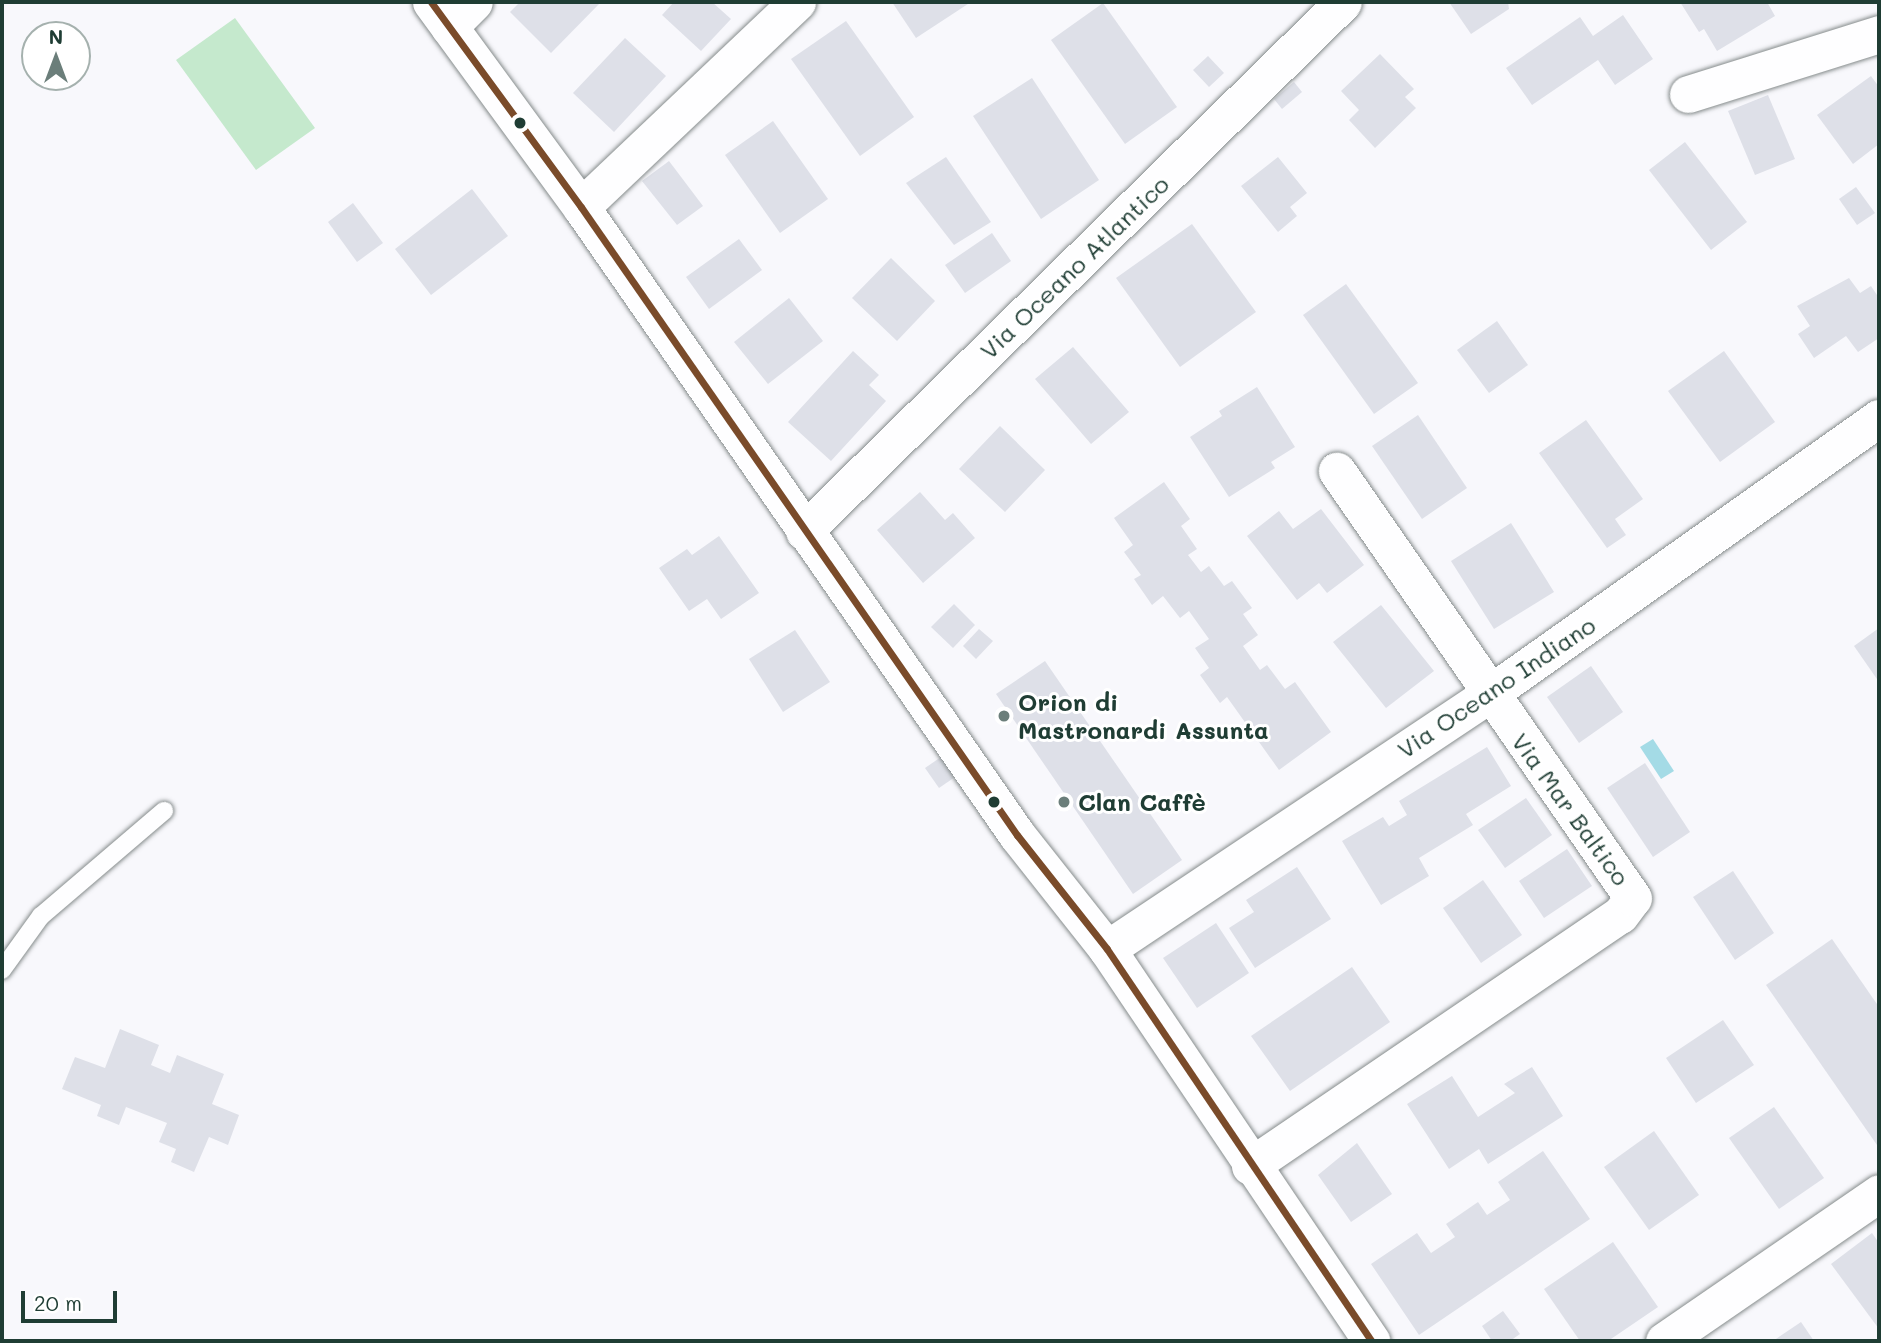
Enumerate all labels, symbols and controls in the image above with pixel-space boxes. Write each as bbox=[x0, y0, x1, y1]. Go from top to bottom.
north arrow bbox=[21, 21, 91, 91]
text: N bbox=[49, 24, 63, 49]
unlabelled marker bbox=[513, 116, 527, 130]
street label: Via Oceano Atlantico bbox=[974, 169, 1174, 365]
street label: Via Oceano Indiano bbox=[1392, 610, 1600, 764]
place label: Orion di Mastronardi Assunta bbox=[1018, 688, 1269, 744]
marker: Orion di Mastronardi Assunta bbox=[996, 708, 1012, 724]
street label: Via Mar Baltico bbox=[1506, 727, 1636, 891]
place label: Clan Caffè bbox=[1078, 788, 1206, 816]
marker: Clan Caffè bbox=[1056, 794, 1072, 810]
unlabelled marker bbox=[987, 795, 1001, 809]
scale bar bbox=[24, 1276, 121, 1320]
text: 20 m bbox=[34, 1289, 82, 1316]

